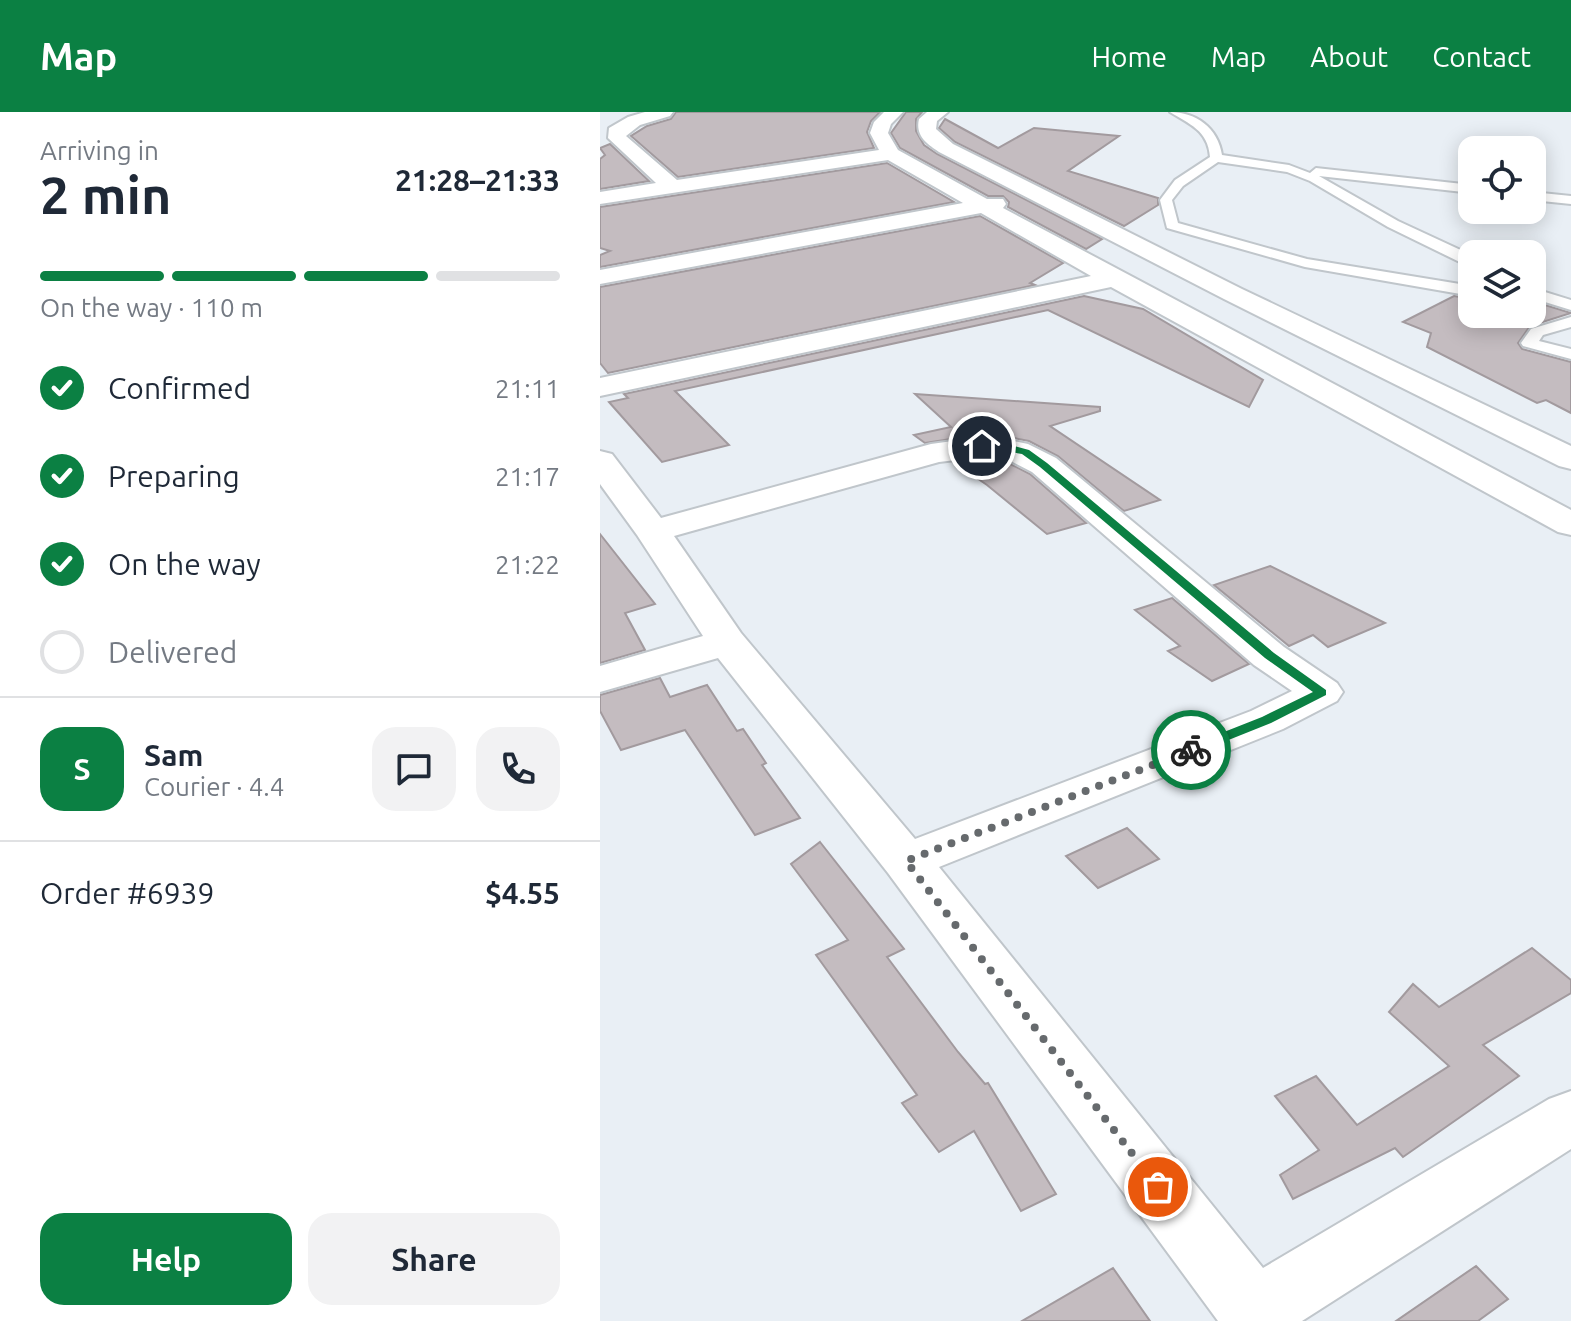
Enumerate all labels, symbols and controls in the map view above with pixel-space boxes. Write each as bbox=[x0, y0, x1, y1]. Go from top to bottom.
text: Map bbox=[40, 35, 117, 77]
text: Home bbox=[1092, 41, 1167, 72]
text: Map bbox=[1211, 41, 1266, 72]
text: About bbox=[1310, 41, 1388, 72]
text: Contact bbox=[1432, 41, 1531, 72]
text: Arriving in bbox=[40, 136, 159, 165]
map controls bbox=[1458, 136, 1546, 328]
button: locate bbox=[1458, 136, 1546, 224]
text: 21:28–21:33 bbox=[395, 163, 560, 197]
text: 2 min bbox=[40, 166, 171, 224]
button: layers bbox=[1458, 240, 1546, 328]
text: On the way · 110 m bbox=[40, 293, 263, 322]
icon: check bbox=[40, 366, 84, 410]
text: Confirmed bbox=[108, 371, 251, 405]
text: 21:11 bbox=[495, 374, 560, 403]
pin bbox=[948, 412, 1016, 480]
icon: home bbox=[960, 424, 1004, 468]
icon: check bbox=[40, 454, 84, 498]
text: Preparing bbox=[108, 459, 240, 493]
text: 21:17 bbox=[495, 462, 560, 491]
icon: check bbox=[40, 542, 84, 586]
text: On the way bbox=[108, 547, 261, 581]
text: 21:22 bbox=[495, 550, 560, 579]
text: Delivered bbox=[108, 635, 237, 669]
courier bbox=[1151, 710, 1231, 790]
button: chat bbox=[372, 727, 456, 811]
button: phone bbox=[476, 727, 560, 811]
icon: bike bbox=[1169, 728, 1213, 772]
text: Sam bbox=[144, 738, 203, 772]
text: S bbox=[73, 752, 91, 786]
text: Courier · 4.4 bbox=[144, 772, 284, 801]
text: Order #6939 bbox=[40, 876, 214, 910]
text: $4.55 bbox=[485, 876, 560, 910]
pin bbox=[1124, 1153, 1192, 1221]
icon: bag bbox=[1136, 1165, 1180, 1209]
button: Help bbox=[40, 1213, 292, 1305]
button: Share bbox=[308, 1213, 560, 1305]

